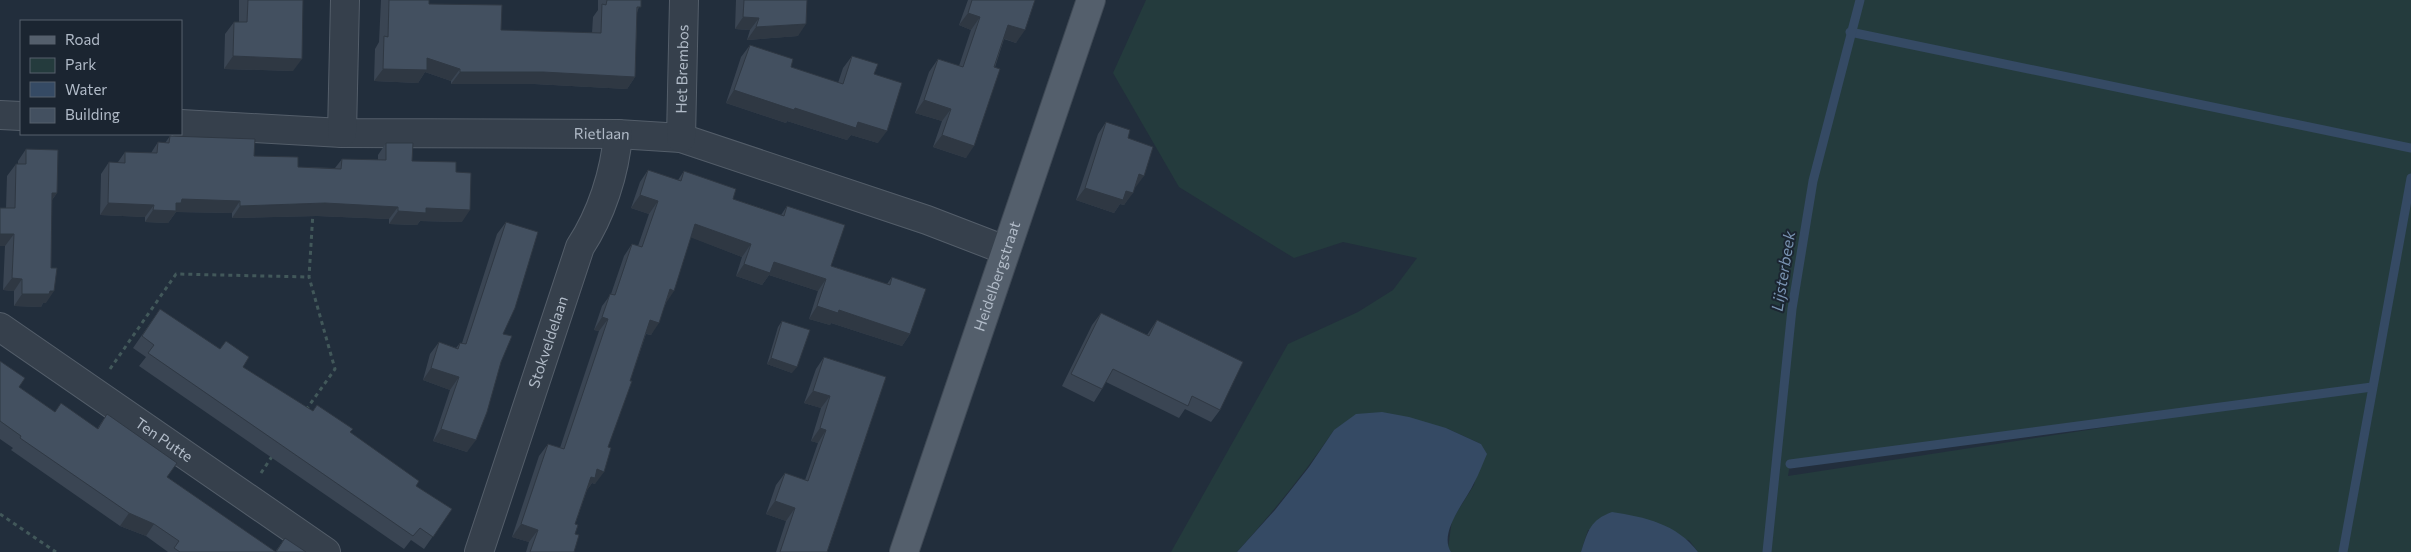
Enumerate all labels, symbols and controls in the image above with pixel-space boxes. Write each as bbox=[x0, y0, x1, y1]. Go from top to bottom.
legend bbox=[20, 20, 182, 135]
street label: Het Brembos bbox=[672, 24, 691, 114]
text: Road bbox=[65, 30, 100, 48]
text: Park bbox=[65, 55, 96, 73]
text: Water bbox=[65, 80, 107, 98]
text: Building bbox=[65, 105, 120, 123]
street label: Rietlaan bbox=[574, 124, 630, 143]
street label: Heidelbergstraat bbox=[969, 219, 1023, 333]
water label: Lijsterbeek bbox=[1767, 229, 1798, 312]
street label: Stokveldelaan bbox=[524, 294, 571, 390]
street label: Ten Putte bbox=[132, 413, 197, 465]

